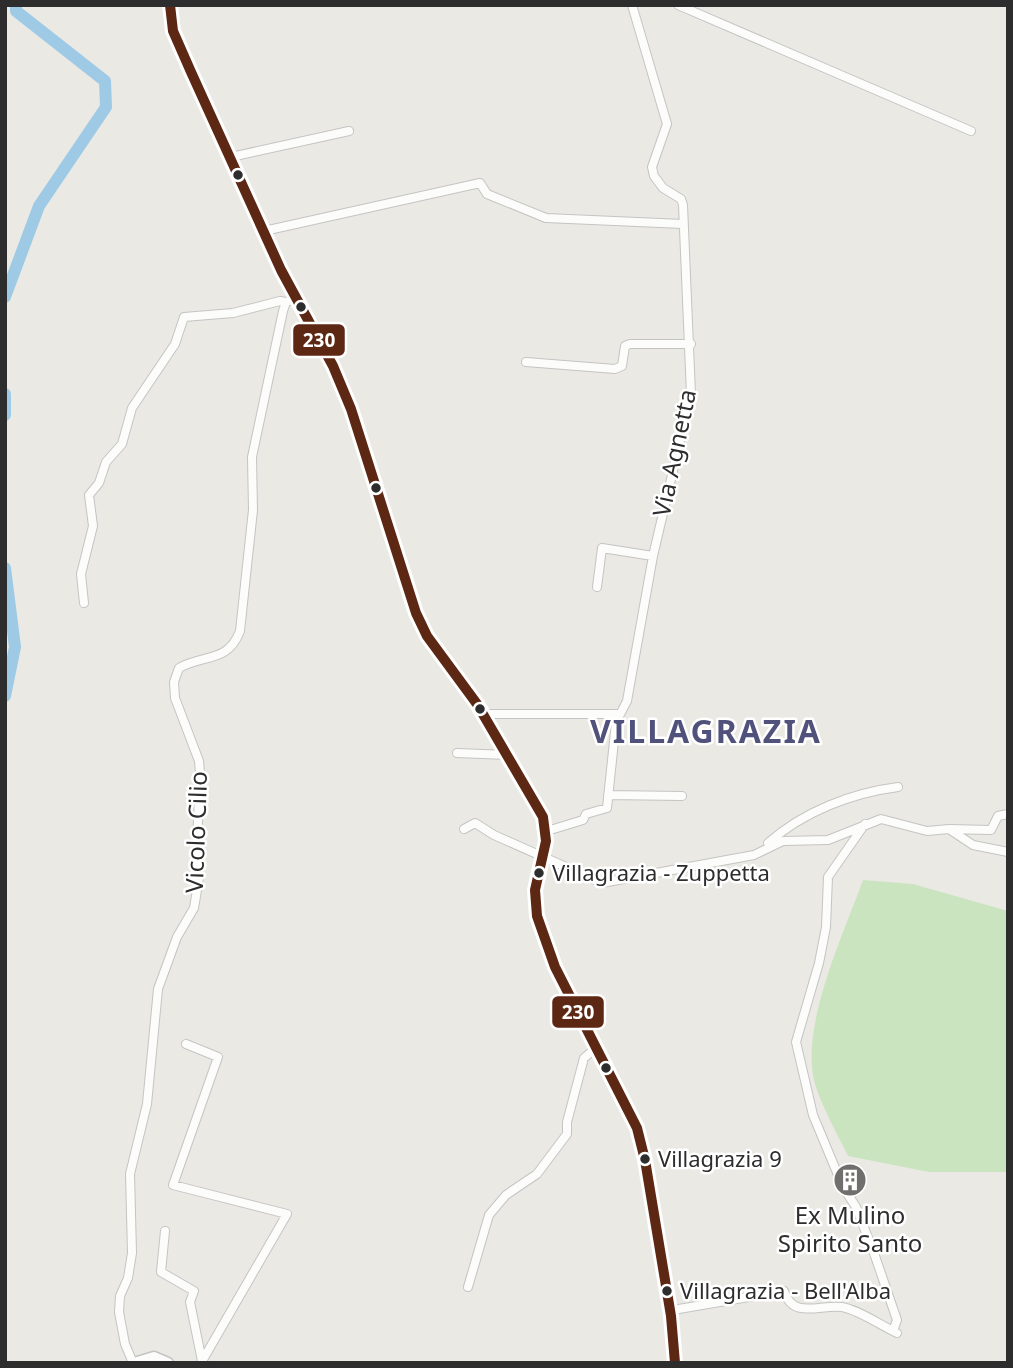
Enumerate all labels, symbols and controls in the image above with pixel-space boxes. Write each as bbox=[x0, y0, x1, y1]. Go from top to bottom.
unlabelled marker bbox=[231, 168, 245, 182]
unlabelled marker bbox=[294, 300, 308, 314]
line badge: 230 bbox=[292, 323, 346, 357]
text: 230 bbox=[303, 327, 335, 353]
street label: Via Agnetta bbox=[644, 386, 703, 519]
unlabelled marker bbox=[369, 481, 383, 495]
unlabelled marker bbox=[473, 702, 487, 716]
district label: VILLAGRAZIA bbox=[590, 709, 822, 752]
street label: Vicolo Cilio bbox=[177, 770, 214, 893]
place label: Villagrazia - Zuppetta bbox=[552, 857, 770, 887]
marker: Villagrazia - Zuppetta bbox=[532, 866, 546, 880]
line badge: 230 bbox=[551, 995, 605, 1029]
text: 230 bbox=[562, 999, 594, 1025]
unlabelled marker bbox=[599, 1061, 613, 1075]
place label: Villagrazia 9 bbox=[658, 1143, 782, 1173]
marker: Villagrazia 9 bbox=[638, 1152, 652, 1166]
building icon: Ex Mulino Spirito Santo bbox=[831, 1161, 869, 1199]
place label: Ex Mulino Spirito Santo bbox=[778, 1198, 922, 1259]
place label: Villagrazia - Bell'Alba bbox=[680, 1275, 891, 1305]
marker: Villagrazia - Bell'Alba bbox=[660, 1284, 674, 1298]

